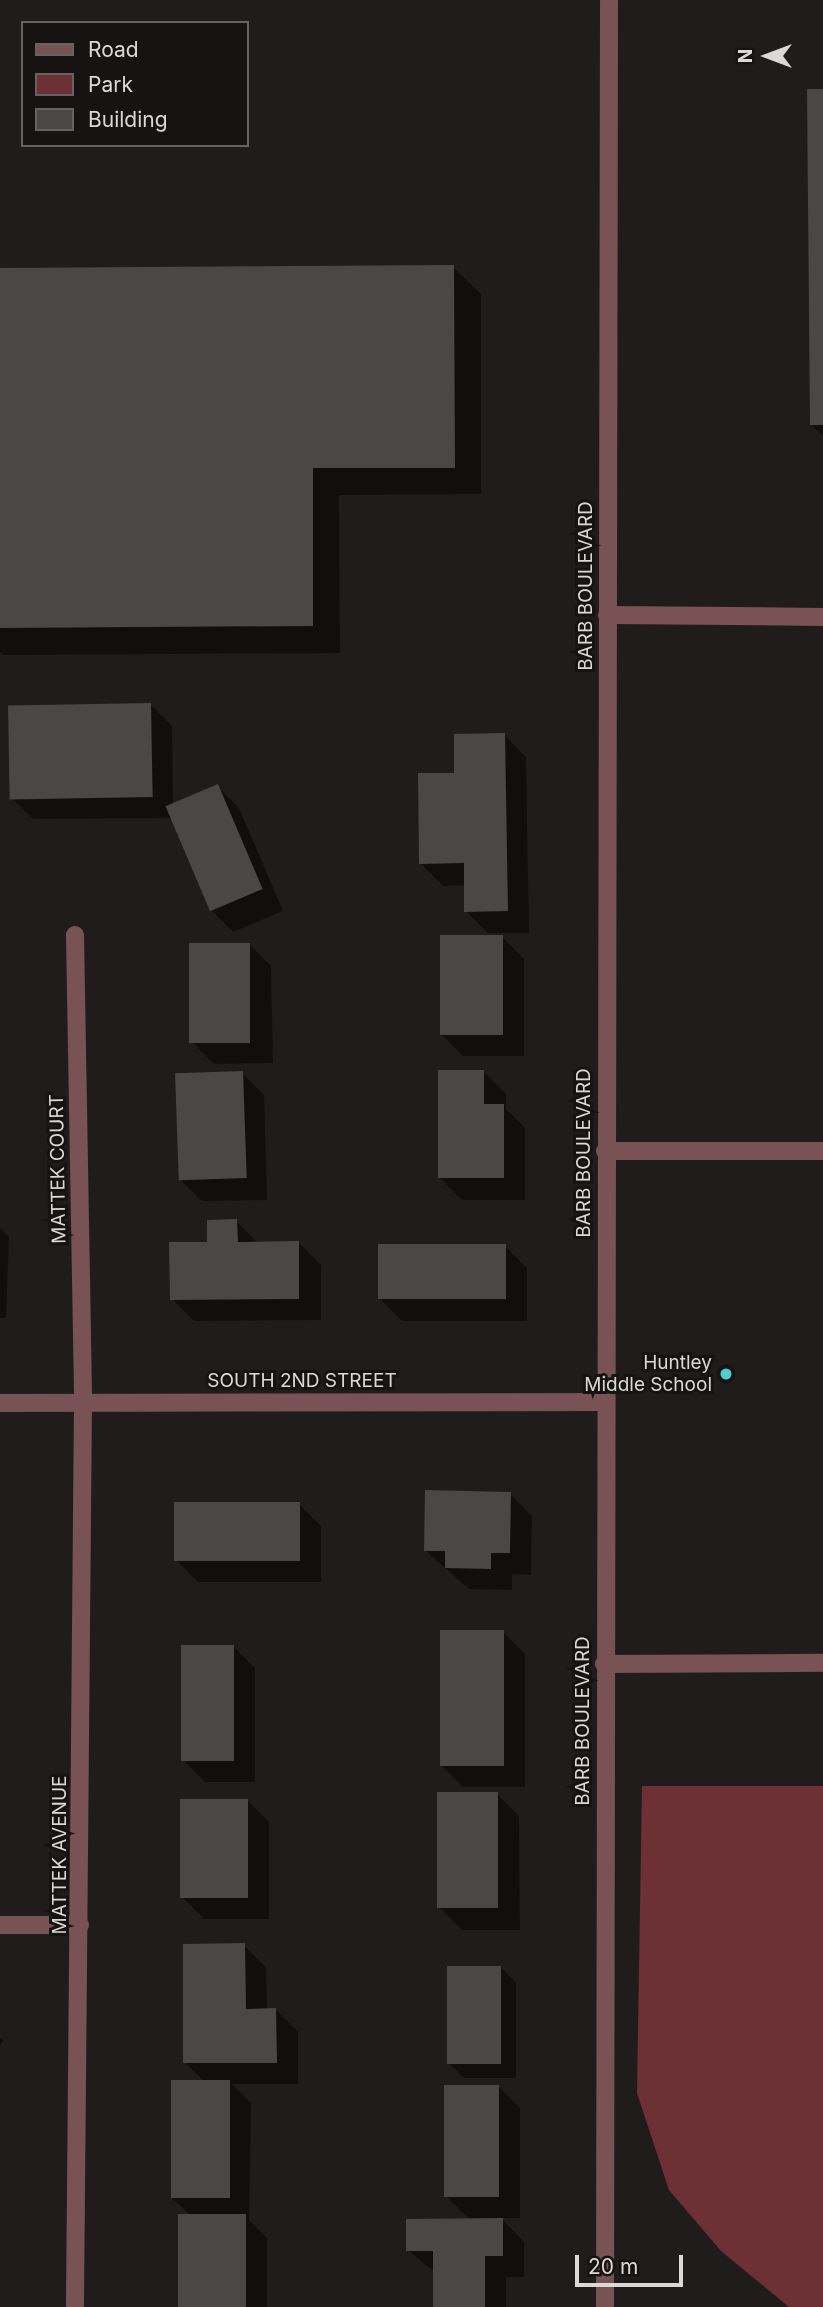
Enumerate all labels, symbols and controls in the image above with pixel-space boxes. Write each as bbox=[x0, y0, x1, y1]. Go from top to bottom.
legend bbox=[21, 21, 248, 147]
north arrow bbox=[732, 21, 802, 91]
text: Road bbox=[88, 37, 139, 62]
text: N bbox=[734, 49, 757, 63]
text: Park bbox=[88, 72, 133, 97]
text: Building bbox=[88, 107, 168, 132]
street label: BARB BOULEVARD bbox=[575, 501, 597, 671]
street label: BARB BOULEVARD bbox=[573, 1068, 595, 1238]
street label: MATTEK COURT bbox=[45, 1094, 71, 1244]
place label: Huntley Middle School bbox=[584, 1352, 712, 1396]
marker: Huntley Middle School bbox=[718, 1366, 734, 1382]
street label: SOUTH 2ND STREET bbox=[207, 1370, 397, 1392]
street label: BARB BOULEVARD bbox=[572, 1636, 594, 1806]
street label: MATTEK AVENUE bbox=[49, 1776, 71, 1934]
scale bar bbox=[578, 2240, 686, 2284]
text: 20 m bbox=[588, 2254, 638, 2279]

